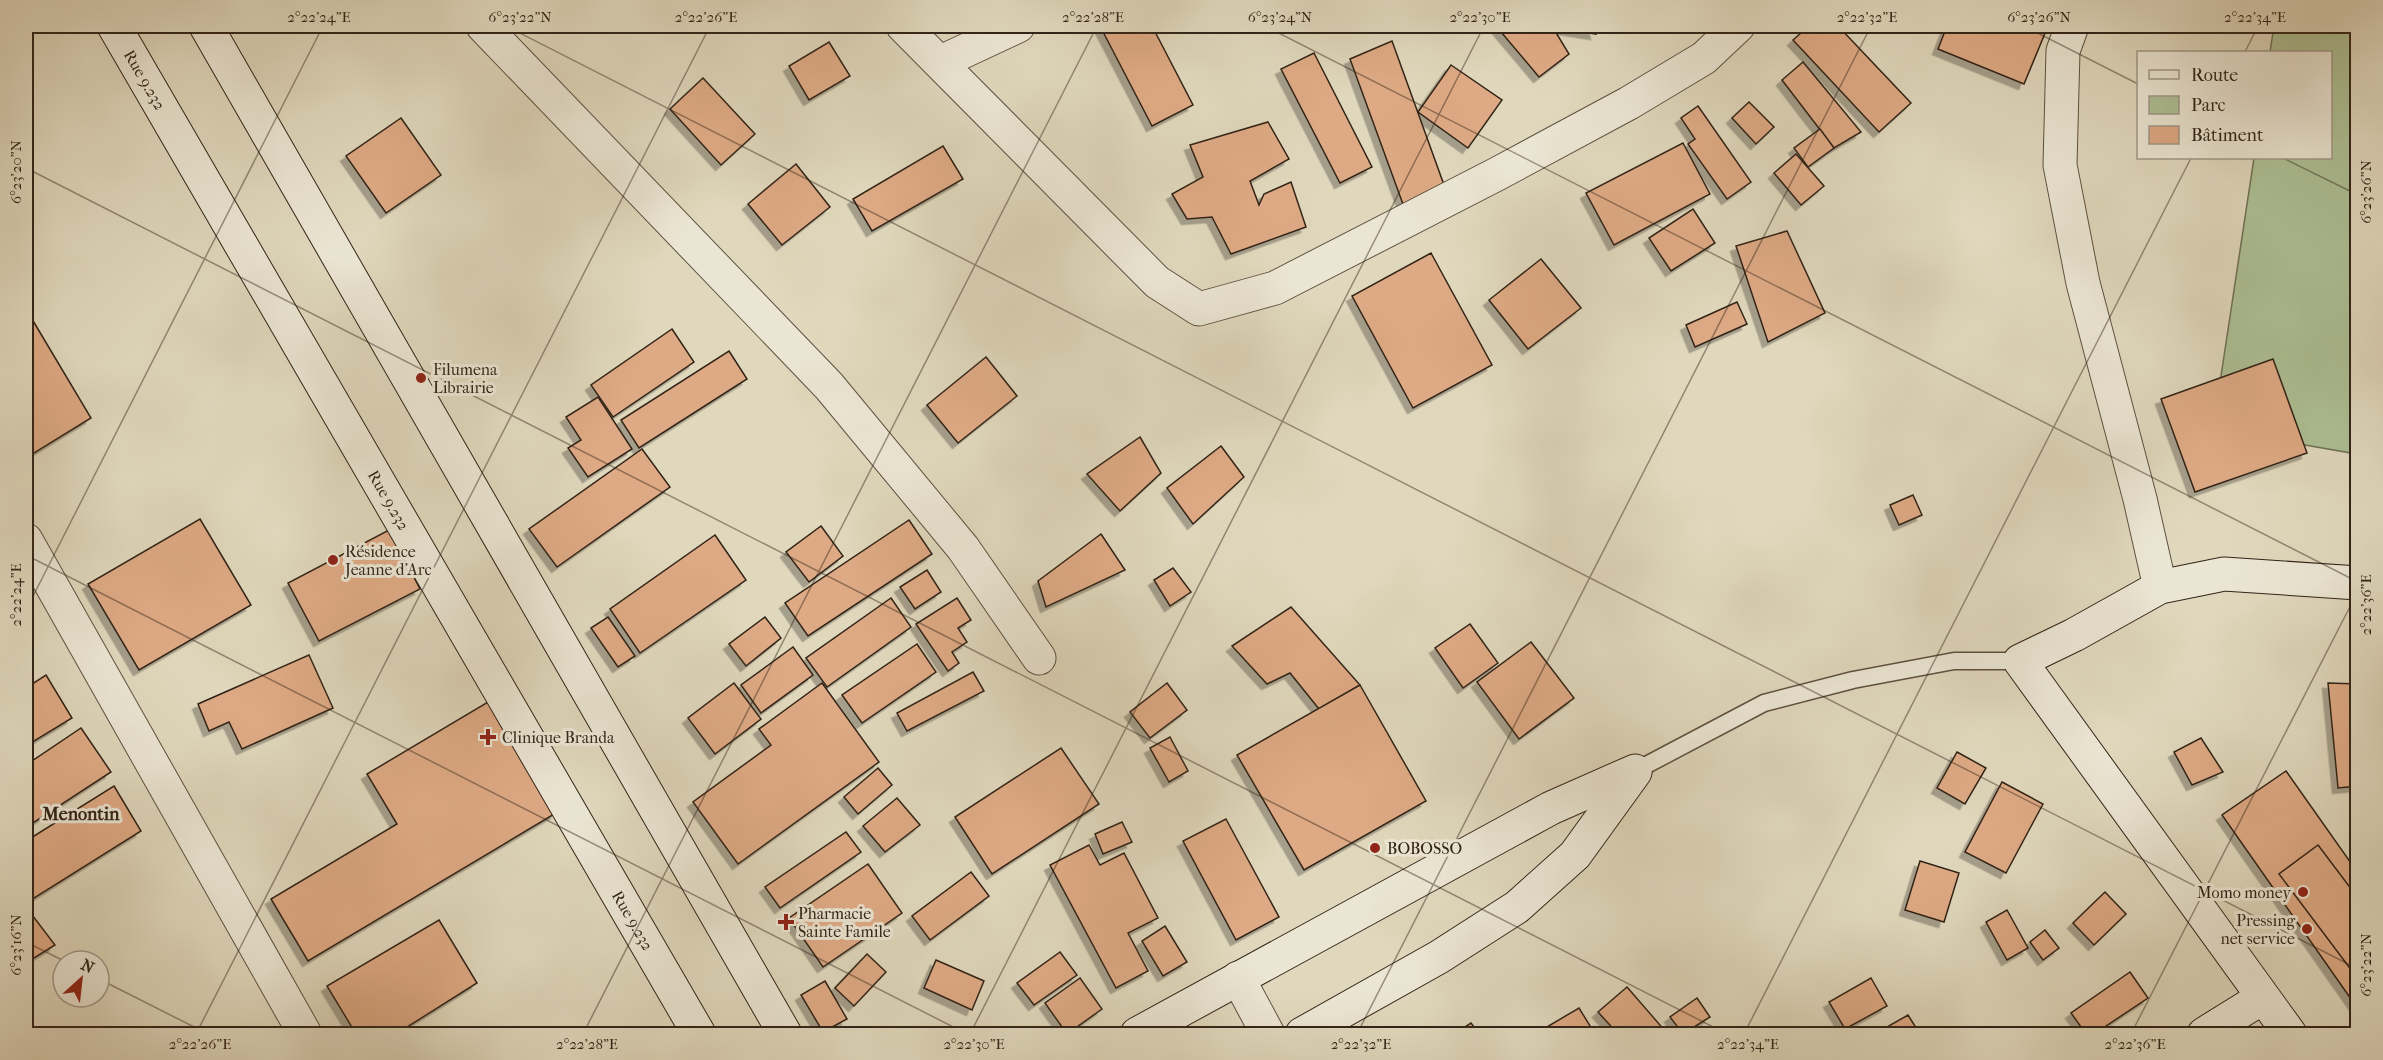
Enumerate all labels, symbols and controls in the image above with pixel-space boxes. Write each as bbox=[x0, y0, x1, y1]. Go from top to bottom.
text: 2°22'24"E bbox=[287, 8, 351, 26]
text: 6°23'22"N bbox=[488, 8, 552, 26]
text: 2°22'26"E bbox=[675, 8, 737, 26]
text: 2°22'28"E bbox=[1062, 8, 1124, 26]
text: 6°23'24"N bbox=[1248, 8, 1313, 26]
text: 2°22'30"E bbox=[1449, 8, 1511, 26]
text: 2°22'32"E bbox=[1837, 8, 1897, 26]
text: 6°23'26"N bbox=[2007, 8, 2071, 26]
text: 2°22'34"E bbox=[2224, 8, 2286, 26]
street label: Rue 9.232 bbox=[120, 46, 170, 113]
legend bbox=[2137, 51, 2332, 159]
text: Route bbox=[2191, 65, 2238, 86]
text: Parc bbox=[2191, 95, 2226, 116]
text: Bâtiment bbox=[2191, 125, 2264, 146]
text: 6°23'20"N bbox=[7, 139, 25, 204]
text: 6°23'26"N bbox=[2357, 160, 2375, 224]
place label: Filumena Librairie bbox=[433, 360, 498, 397]
marker: Filumena Librairie bbox=[414, 371, 428, 385]
street label: Rue 9.232 bbox=[364, 467, 413, 534]
place label: Résidence Jeanne d'Arc bbox=[343, 542, 431, 579]
marker: Résidence Jeanne d'Arc bbox=[326, 553, 340, 567]
text: 2°22'24"E bbox=[7, 563, 25, 627]
text: 2°22'36"E bbox=[2357, 574, 2375, 636]
marker: Clinique Branda bbox=[479, 728, 497, 746]
place label: Clinique Branda bbox=[502, 728, 615, 747]
district label: Menontin bbox=[41, 804, 120, 825]
place label: BOBOSSO bbox=[1387, 839, 1462, 858]
marker: BOBOSSO bbox=[1368, 841, 1382, 855]
place label: Momo money bbox=[2197, 883, 2291, 902]
marker: Momo money bbox=[2296, 885, 2310, 899]
street label: Rue 9.232 bbox=[608, 887, 657, 954]
place label: Pharmacie Sainte Famile bbox=[798, 904, 891, 941]
place label: Pressing net service bbox=[2220, 911, 2295, 948]
text: 6°23'16"N bbox=[7, 914, 25, 976]
marker: Pharmacie Sainte Famile bbox=[779, 915, 793, 929]
marker: Pressing net service bbox=[2300, 922, 2314, 936]
text: 6°23'22"N bbox=[2357, 933, 2375, 997]
north arrow bbox=[51, 949, 111, 1009]
text: N bbox=[78, 955, 98, 978]
text: 2°22'26"E bbox=[169, 1035, 231, 1053]
text: 2°22'28"E bbox=[556, 1035, 618, 1053]
text: 2°22'30"E bbox=[943, 1035, 1005, 1053]
text: 2°22'32"E bbox=[1331, 1035, 1391, 1053]
text: 2°22'34"E bbox=[1717, 1035, 1779, 1053]
text: 2°22'36"E bbox=[2104, 1035, 2166, 1053]

